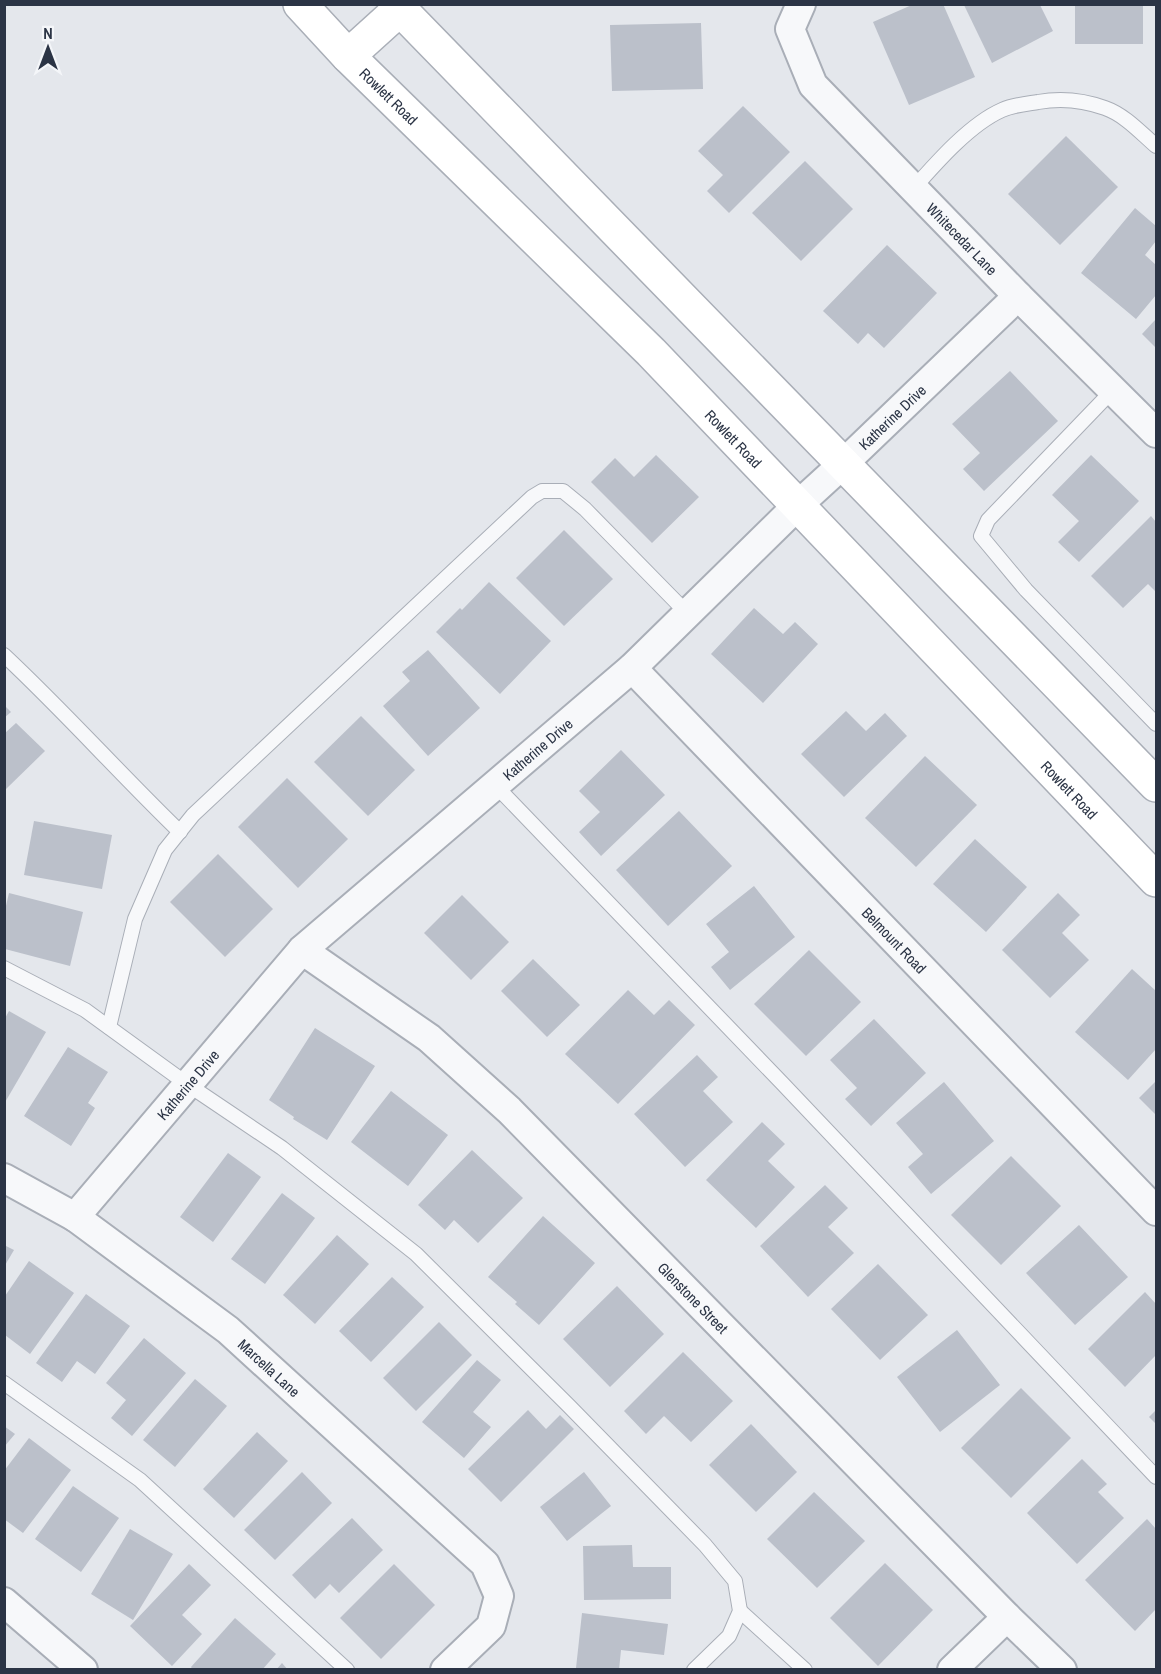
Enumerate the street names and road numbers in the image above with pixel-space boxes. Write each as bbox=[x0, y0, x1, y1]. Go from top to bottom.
street label: Rowlett Road bbox=[355, 63, 423, 129]
street label: Whitecedar Lane bbox=[922, 198, 1003, 280]
street label: Katherine Drive bbox=[854, 379, 930, 454]
street label: Rowlett Road bbox=[701, 405, 767, 472]
street label: Katherine Drive bbox=[498, 713, 577, 785]
street label: Rowlett Road bbox=[1036, 756, 1103, 824]
street label: Belmount Road bbox=[857, 902, 931, 978]
street label: Katherine Drive bbox=[152, 1045, 224, 1124]
street label: Glenstone Street bbox=[653, 1257, 733, 1338]
street label: Marcella Lane bbox=[234, 1334, 305, 1401]

